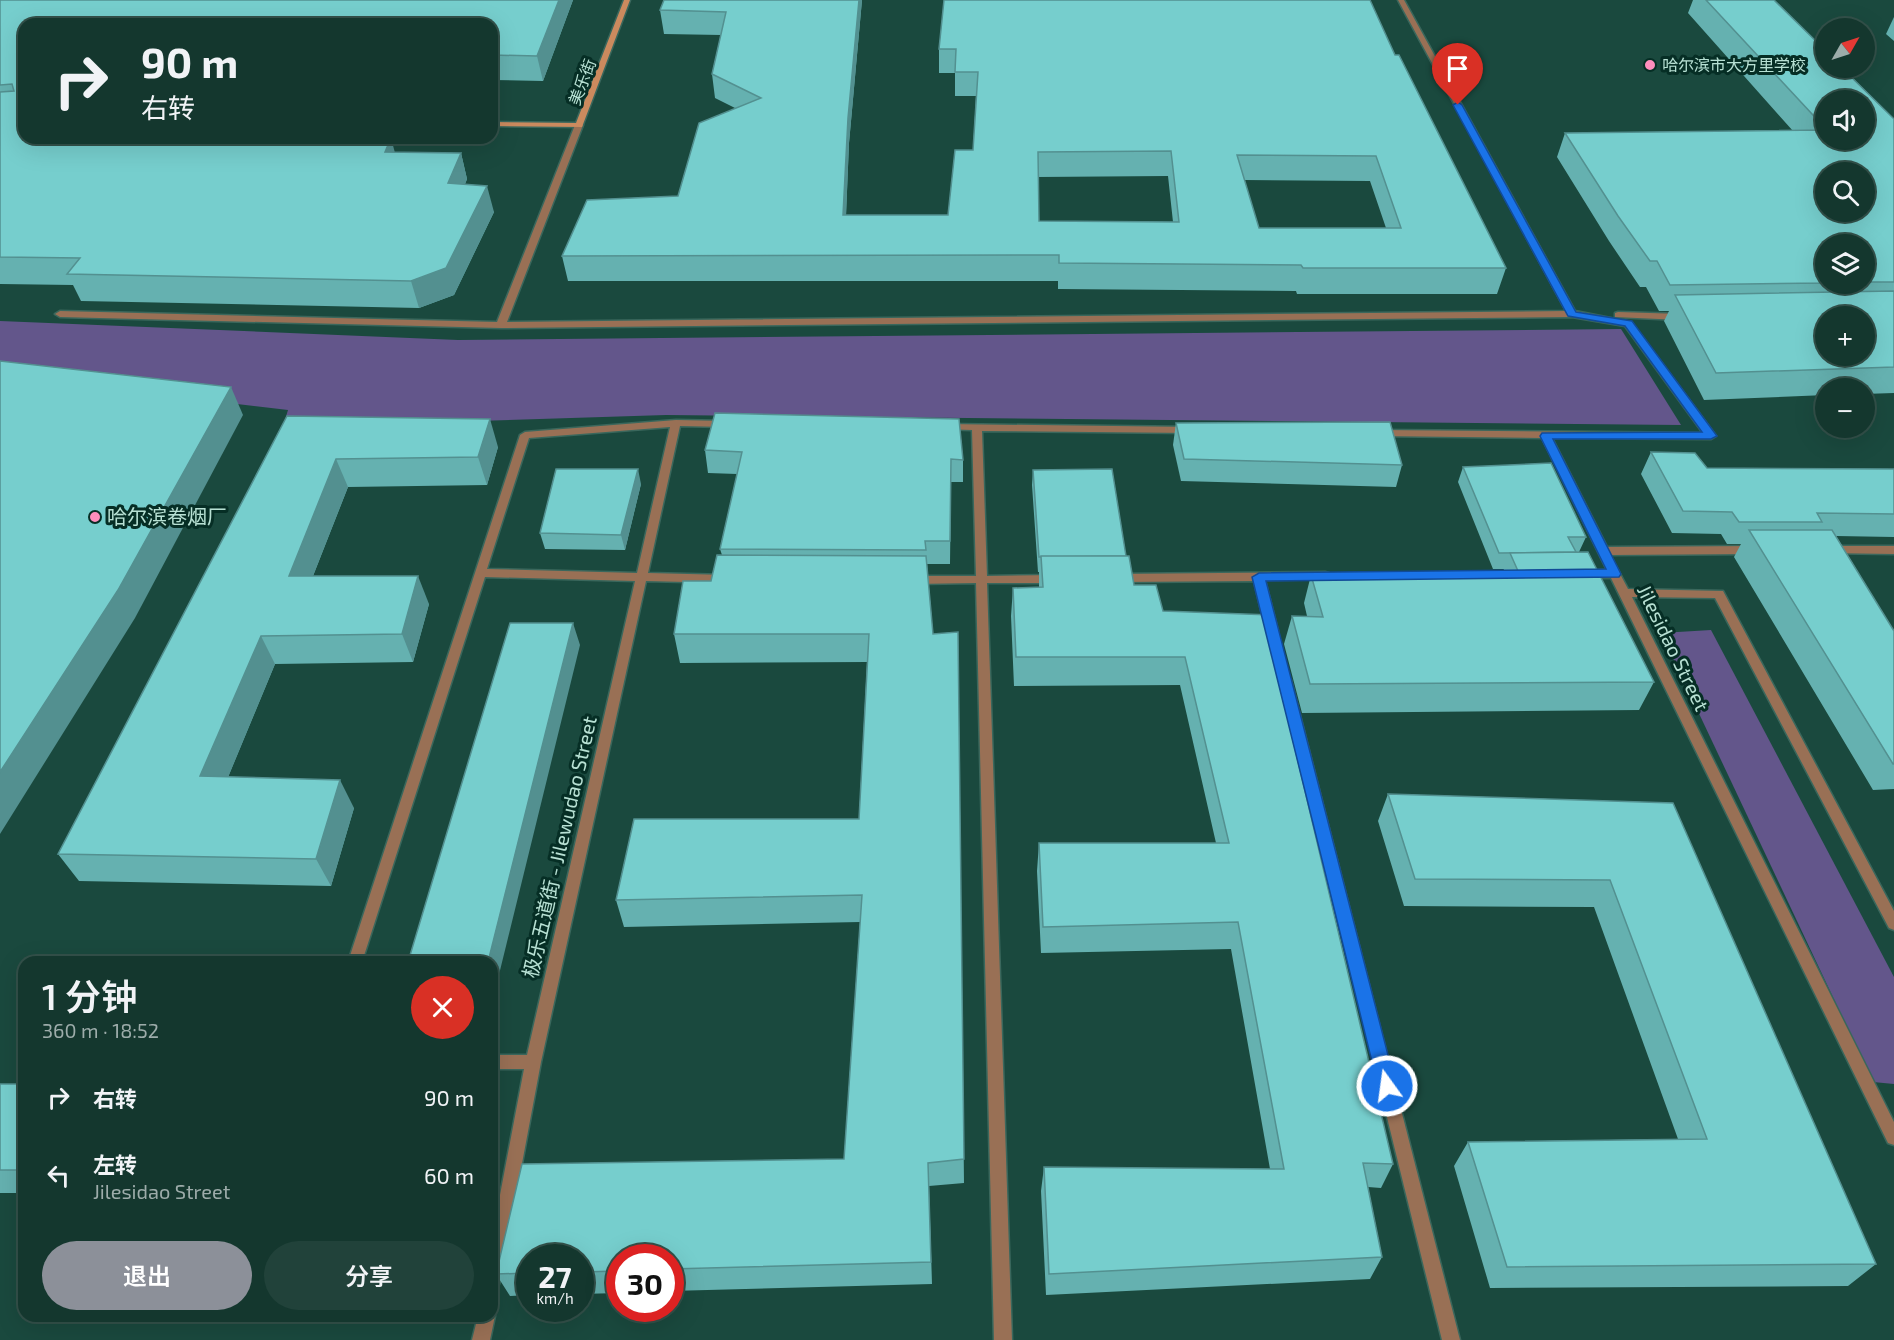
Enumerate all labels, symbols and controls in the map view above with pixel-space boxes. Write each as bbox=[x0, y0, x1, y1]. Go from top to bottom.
north arrow bbox=[1815, 18, 1875, 78]
map controls bbox=[1815, 18, 1875, 438]
text: 90 m bbox=[141, 36, 238, 86]
icon: right bbox=[42, 42, 120, 120]
pin bbox=[1432, 43, 1483, 105]
icon: arrive bbox=[1441, 52, 1474, 85]
place label: 哈尔滨市大方里学校 bbox=[1662, 55, 1806, 74]
street label: 美乐街 bbox=[564, 56, 599, 108]
marker: 哈尔滨市大方里学校 bbox=[1643, 58, 1657, 72]
button: sound bbox=[1815, 90, 1875, 150]
text: 右转 bbox=[141, 91, 195, 123]
button: search bbox=[1815, 162, 1875, 222]
button: layers bbox=[1815, 234, 1875, 294]
button: + bbox=[1815, 306, 1875, 366]
button: − bbox=[1815, 378, 1875, 438]
place label: 哈尔滨卷烟厂 bbox=[107, 504, 227, 528]
marker: 哈尔滨卷烟厂 bbox=[88, 510, 102, 524]
street label: Jilesidao Street bbox=[1633, 581, 1715, 715]
street label: 极乐五道街 - Jilewudao Street bbox=[517, 713, 601, 980]
text: 1 分钟 bbox=[42, 974, 137, 1017]
button: close bbox=[411, 976, 474, 1039]
text: 360 m · 18:52 bbox=[42, 1018, 159, 1042]
position arrow bbox=[1355, 1054, 1419, 1118]
icon: right bbox=[42, 1081, 75, 1114]
text: 90 m bbox=[424, 1084, 474, 1110]
text: 右转 bbox=[93, 1085, 137, 1111]
text: 左转 bbox=[93, 1151, 137, 1177]
icon: left bbox=[42, 1159, 75, 1192]
text: 60 m bbox=[424, 1162, 474, 1188]
text: Jilesidao Street bbox=[93, 1179, 230, 1203]
button: 退出 bbox=[42, 1241, 252, 1310]
button: 分享 bbox=[264, 1241, 474, 1310]
speed limit sign: 30 bbox=[606, 1244, 684, 1322]
text: 27 bbox=[538, 1258, 572, 1294]
text: km/h bbox=[536, 1289, 574, 1307]

